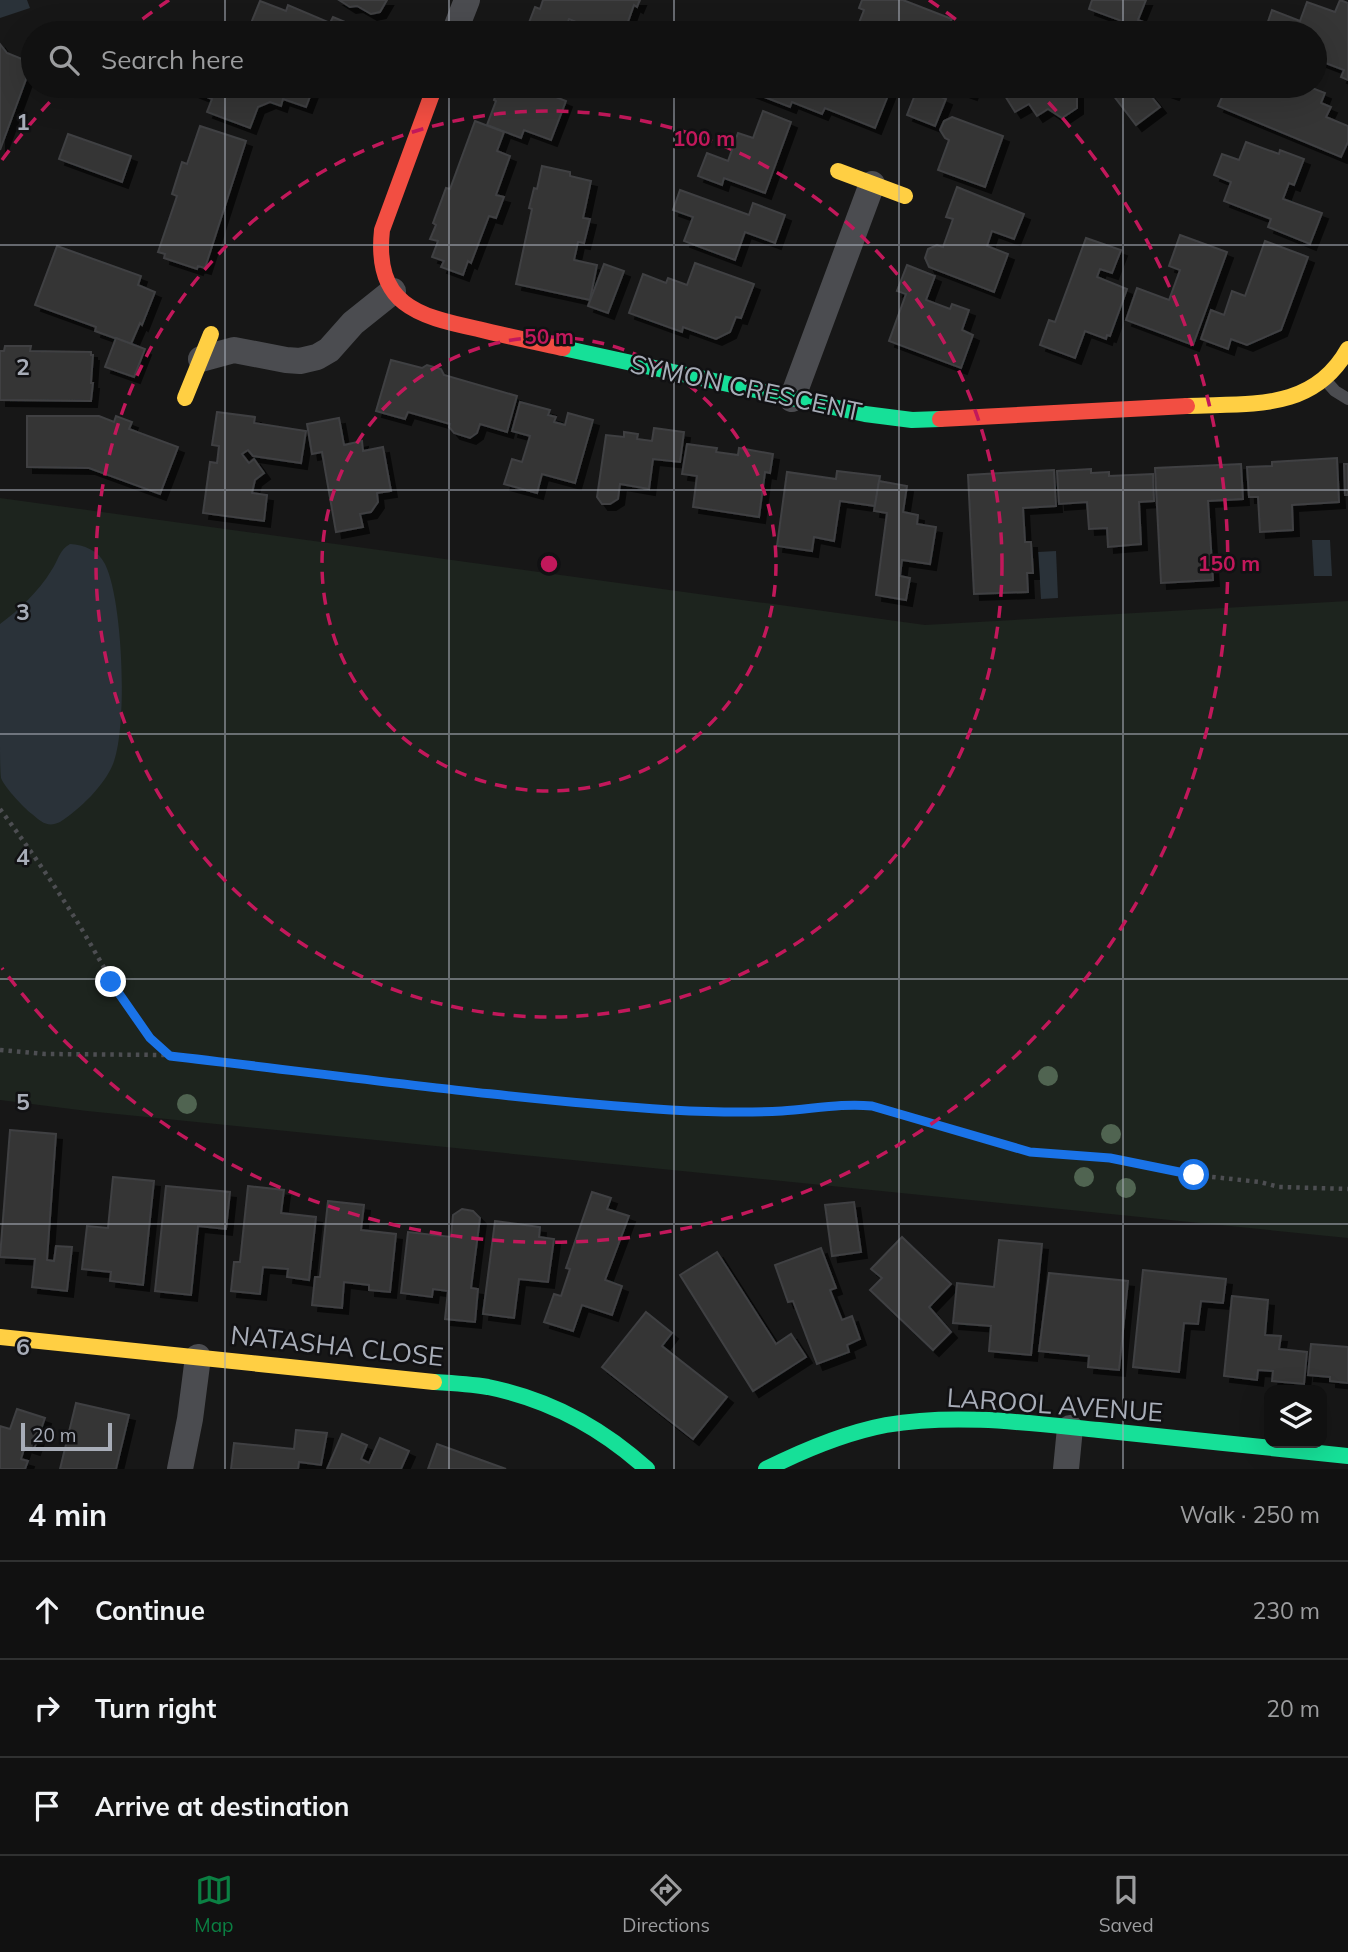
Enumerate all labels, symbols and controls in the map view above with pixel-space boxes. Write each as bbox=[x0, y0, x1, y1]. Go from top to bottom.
search box bbox=[21, 21, 1327, 98]
icon: search bbox=[45, 41, 83, 79]
text: Search here bbox=[101, 43, 244, 76]
text: 1 bbox=[16, 107, 30, 136]
text: 100 m bbox=[673, 125, 735, 151]
text: 50 m bbox=[524, 323, 574, 349]
street label: SYMON CRESCENT bbox=[627, 347, 865, 428]
text: 2 bbox=[16, 352, 30, 381]
text: 150 m bbox=[1198, 550, 1260, 576]
centre of rings bbox=[537, 552, 561, 576]
text: 3 bbox=[16, 597, 30, 626]
text: 4 bbox=[16, 842, 30, 871]
route end bbox=[95, 966, 126, 997]
text: 5 bbox=[16, 1087, 30, 1116]
route start bbox=[1178, 1159, 1209, 1190]
street label: NATASHA CLOSE bbox=[229, 1318, 445, 1373]
text: 6 bbox=[16, 1332, 30, 1361]
street label: LAROOL AVENUE bbox=[946, 1380, 1164, 1429]
map controls bbox=[1264, 1385, 1327, 1448]
button: layers bbox=[1264, 1385, 1327, 1448]
scale bar bbox=[21, 1420, 112, 1452]
text: 20 m bbox=[32, 1423, 76, 1447]
text: 4 min bbox=[28, 1496, 107, 1534]
text: Walk · 250 m bbox=[1180, 1500, 1320, 1529]
icon: ahead bbox=[28, 1591, 66, 1629]
text: Continue bbox=[95, 1594, 205, 1627]
text: 230 m bbox=[1252, 1596, 1320, 1625]
icon: right bbox=[28, 1689, 66, 1727]
text: Turn right bbox=[95, 1692, 216, 1725]
text: 20 m bbox=[1266, 1694, 1320, 1723]
icon: arrive bbox=[28, 1787, 66, 1825]
text: Arrive at destination bbox=[95, 1790, 350, 1823]
tab: Map bbox=[194, 1871, 233, 1937]
tab: Directions bbox=[622, 1871, 710, 1937]
tab: Saved bbox=[1099, 1871, 1154, 1937]

